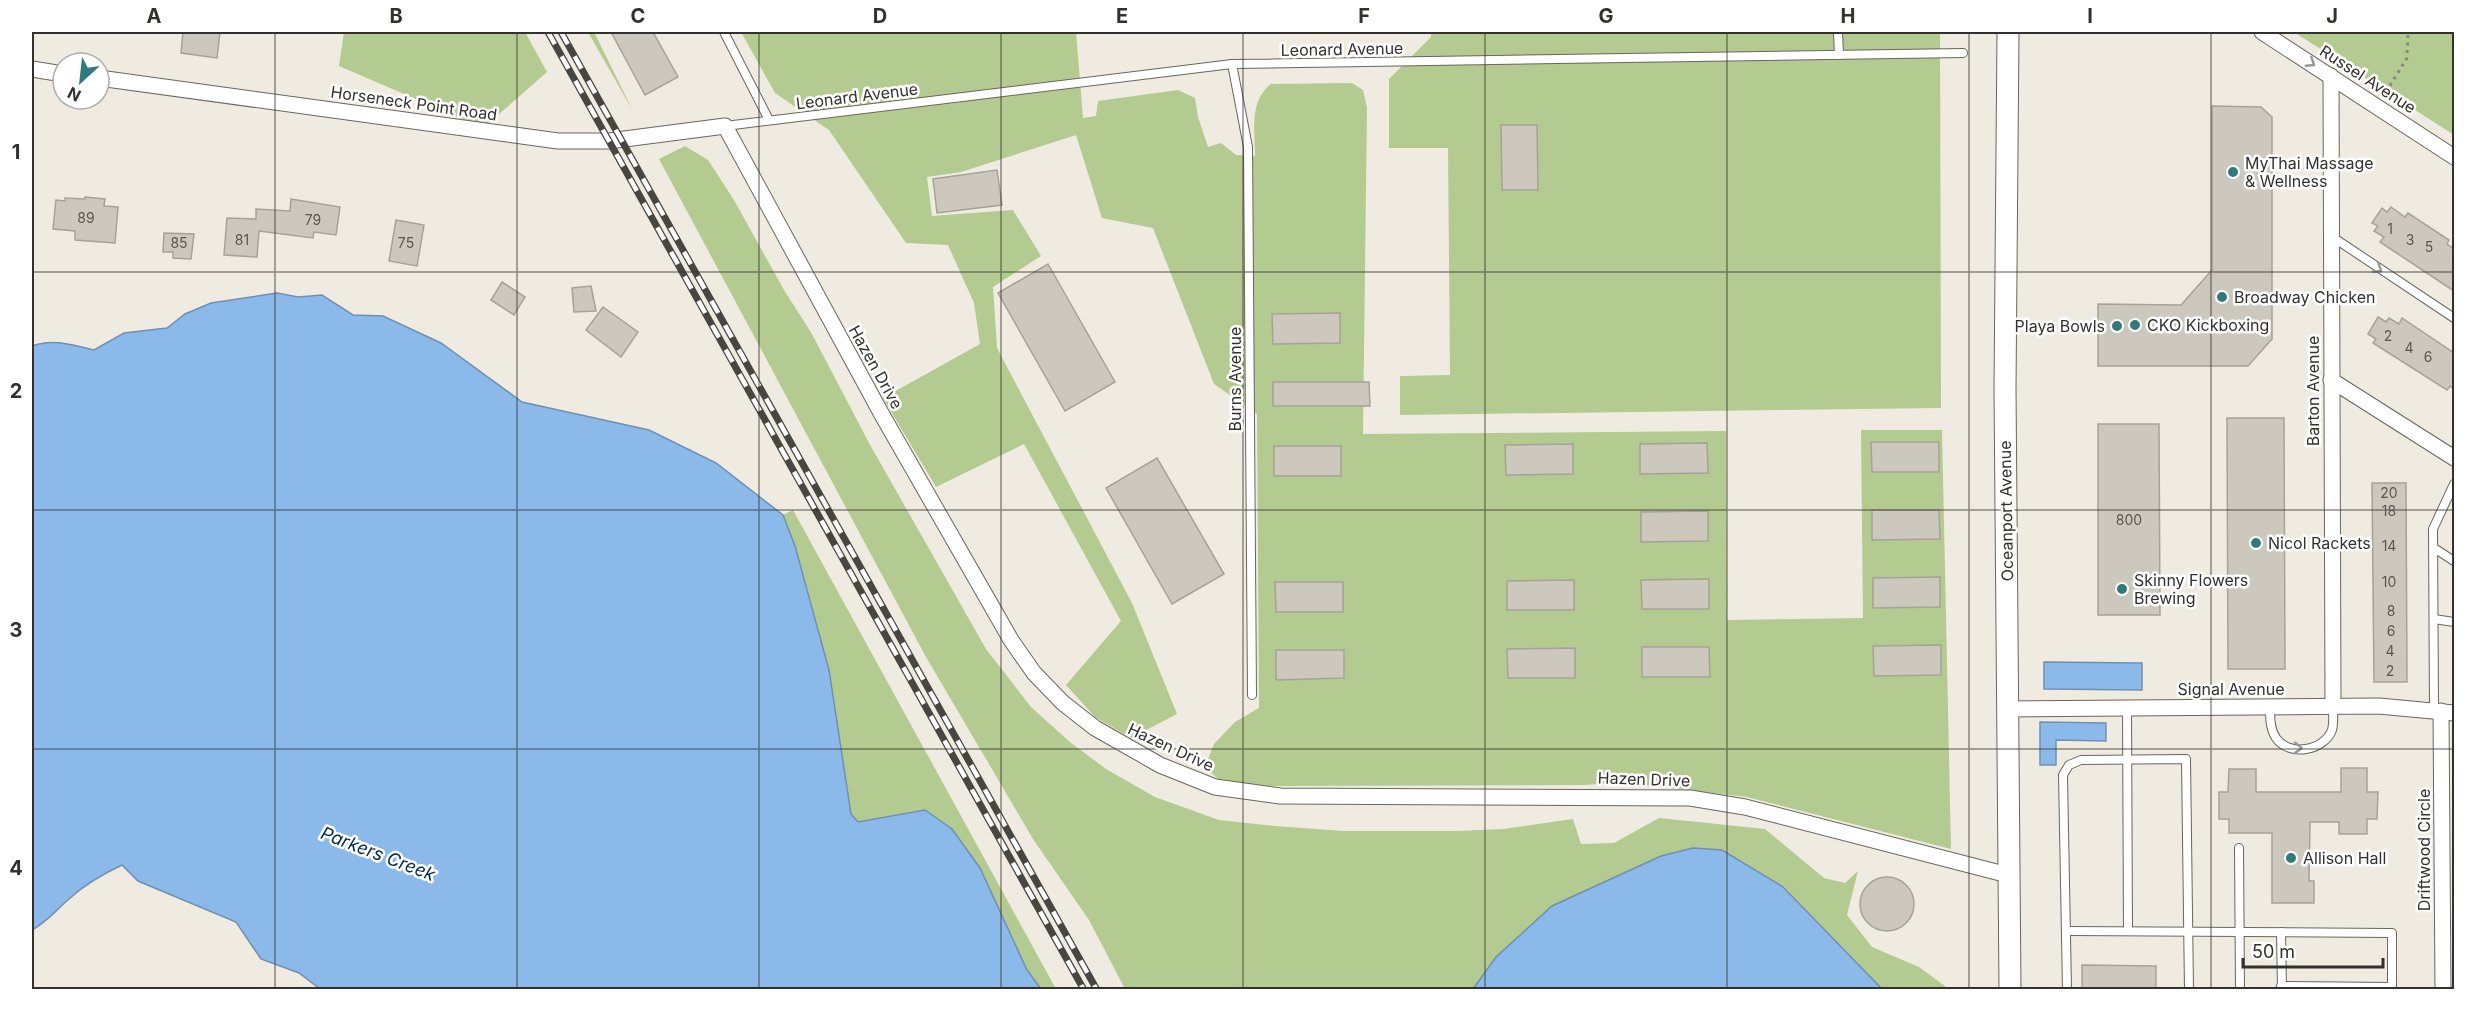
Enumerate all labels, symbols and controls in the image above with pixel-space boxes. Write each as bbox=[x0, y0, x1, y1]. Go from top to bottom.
text: A bbox=[147, 4, 162, 28]
text: B bbox=[389, 4, 403, 28]
text: C bbox=[631, 4, 645, 28]
text: D bbox=[873, 4, 887, 28]
text: E bbox=[1116, 4, 1128, 28]
text: F bbox=[1358, 4, 1370, 28]
text: G bbox=[1598, 4, 1614, 28]
text: H bbox=[1841, 4, 1855, 28]
text: I bbox=[2087, 4, 2093, 28]
text: J bbox=[2326, 4, 2338, 28]
street label: Leonard Avenue bbox=[1280, 38, 1404, 60]
street label: Russel Avenue bbox=[2316, 41, 2420, 117]
north arrow bbox=[51, 51, 111, 111]
one-way arrow bbox=[2305, 56, 2315, 68]
street label: Leonard Avenue bbox=[795, 79, 919, 113]
street label: Horseneck Point Road bbox=[329, 81, 499, 125]
text: N bbox=[64, 83, 84, 106]
text: 1 bbox=[12, 140, 20, 164]
place label: MyThai Massage & Wellness bbox=[2245, 153, 2374, 191]
marker: MyThai Massage & Wellness bbox=[2226, 165, 2240, 179]
house number: 89 bbox=[77, 209, 95, 226]
house number: 79 bbox=[305, 211, 321, 228]
house number: 1 bbox=[2387, 220, 2393, 237]
house number: 81 bbox=[235, 231, 249, 248]
house number: 3 bbox=[2406, 231, 2414, 248]
house number: 85 bbox=[170, 234, 188, 251]
house number: 75 bbox=[398, 234, 414, 251]
house number: 5 bbox=[2425, 238, 2433, 255]
one-way arrow bbox=[2372, 261, 2382, 273]
place label: Broadway Chicken bbox=[2234, 287, 2375, 307]
marker: Broadway Chicken bbox=[2215, 290, 2229, 304]
place label: CKO Kickboxing bbox=[2147, 315, 2269, 335]
place label: Playa Bowls bbox=[2015, 316, 2105, 336]
marker: CKO Kickboxing bbox=[2128, 318, 2142, 332]
marker: Playa Bowls bbox=[2110, 319, 2124, 333]
street label: Hazen Drive bbox=[845, 322, 907, 412]
street label: Burns Avenue bbox=[1225, 327, 1245, 431]
house number: 2 bbox=[2384, 327, 2392, 344]
street label: Barton Avenue bbox=[2303, 336, 2323, 446]
house number: 4 bbox=[2404, 339, 2414, 356]
house number: 6 bbox=[2424, 348, 2432, 365]
text: 2 bbox=[10, 379, 22, 403]
street label: Oceanport Avenue bbox=[1995, 440, 2017, 582]
house number: 20 bbox=[2380, 484, 2398, 501]
house number: 18 bbox=[2382, 502, 2396, 519]
house number: 800 bbox=[2116, 511, 2142, 528]
place label: Nicol Rackets bbox=[2268, 533, 2371, 553]
marker: Nicol Rackets bbox=[2249, 536, 2263, 550]
house number: 14 bbox=[2382, 537, 2396, 554]
place label: Skinny Flowers Brewing bbox=[2134, 570, 2248, 608]
house number: 10 bbox=[2382, 573, 2396, 590]
marker: Skinny Flowers Brewing bbox=[2115, 582, 2129, 596]
house number: 8 bbox=[2387, 602, 2395, 619]
text: 3 bbox=[10, 618, 22, 642]
house number: 6 bbox=[2387, 622, 2395, 639]
house number: 4 bbox=[2385, 642, 2395, 659]
house number: 2 bbox=[2386, 662, 2394, 679]
street label: Signal Avenue bbox=[2178, 679, 2284, 699]
street label: Hazen Drive bbox=[1125, 718, 1217, 776]
one-way arrow bbox=[2294, 741, 2303, 754]
street label: Hazen Drive bbox=[1597, 767, 1691, 791]
street label: Driftwood Circle bbox=[2414, 789, 2434, 911]
water label: Parkers Creek bbox=[318, 822, 439, 885]
place label: Allison Hall bbox=[2303, 848, 2386, 868]
marker: Allison Hall bbox=[2284, 851, 2298, 865]
text: 4 bbox=[9, 856, 23, 880]
scale bar bbox=[2243, 931, 2382, 969]
text: 50 m bbox=[2252, 941, 2295, 962]

